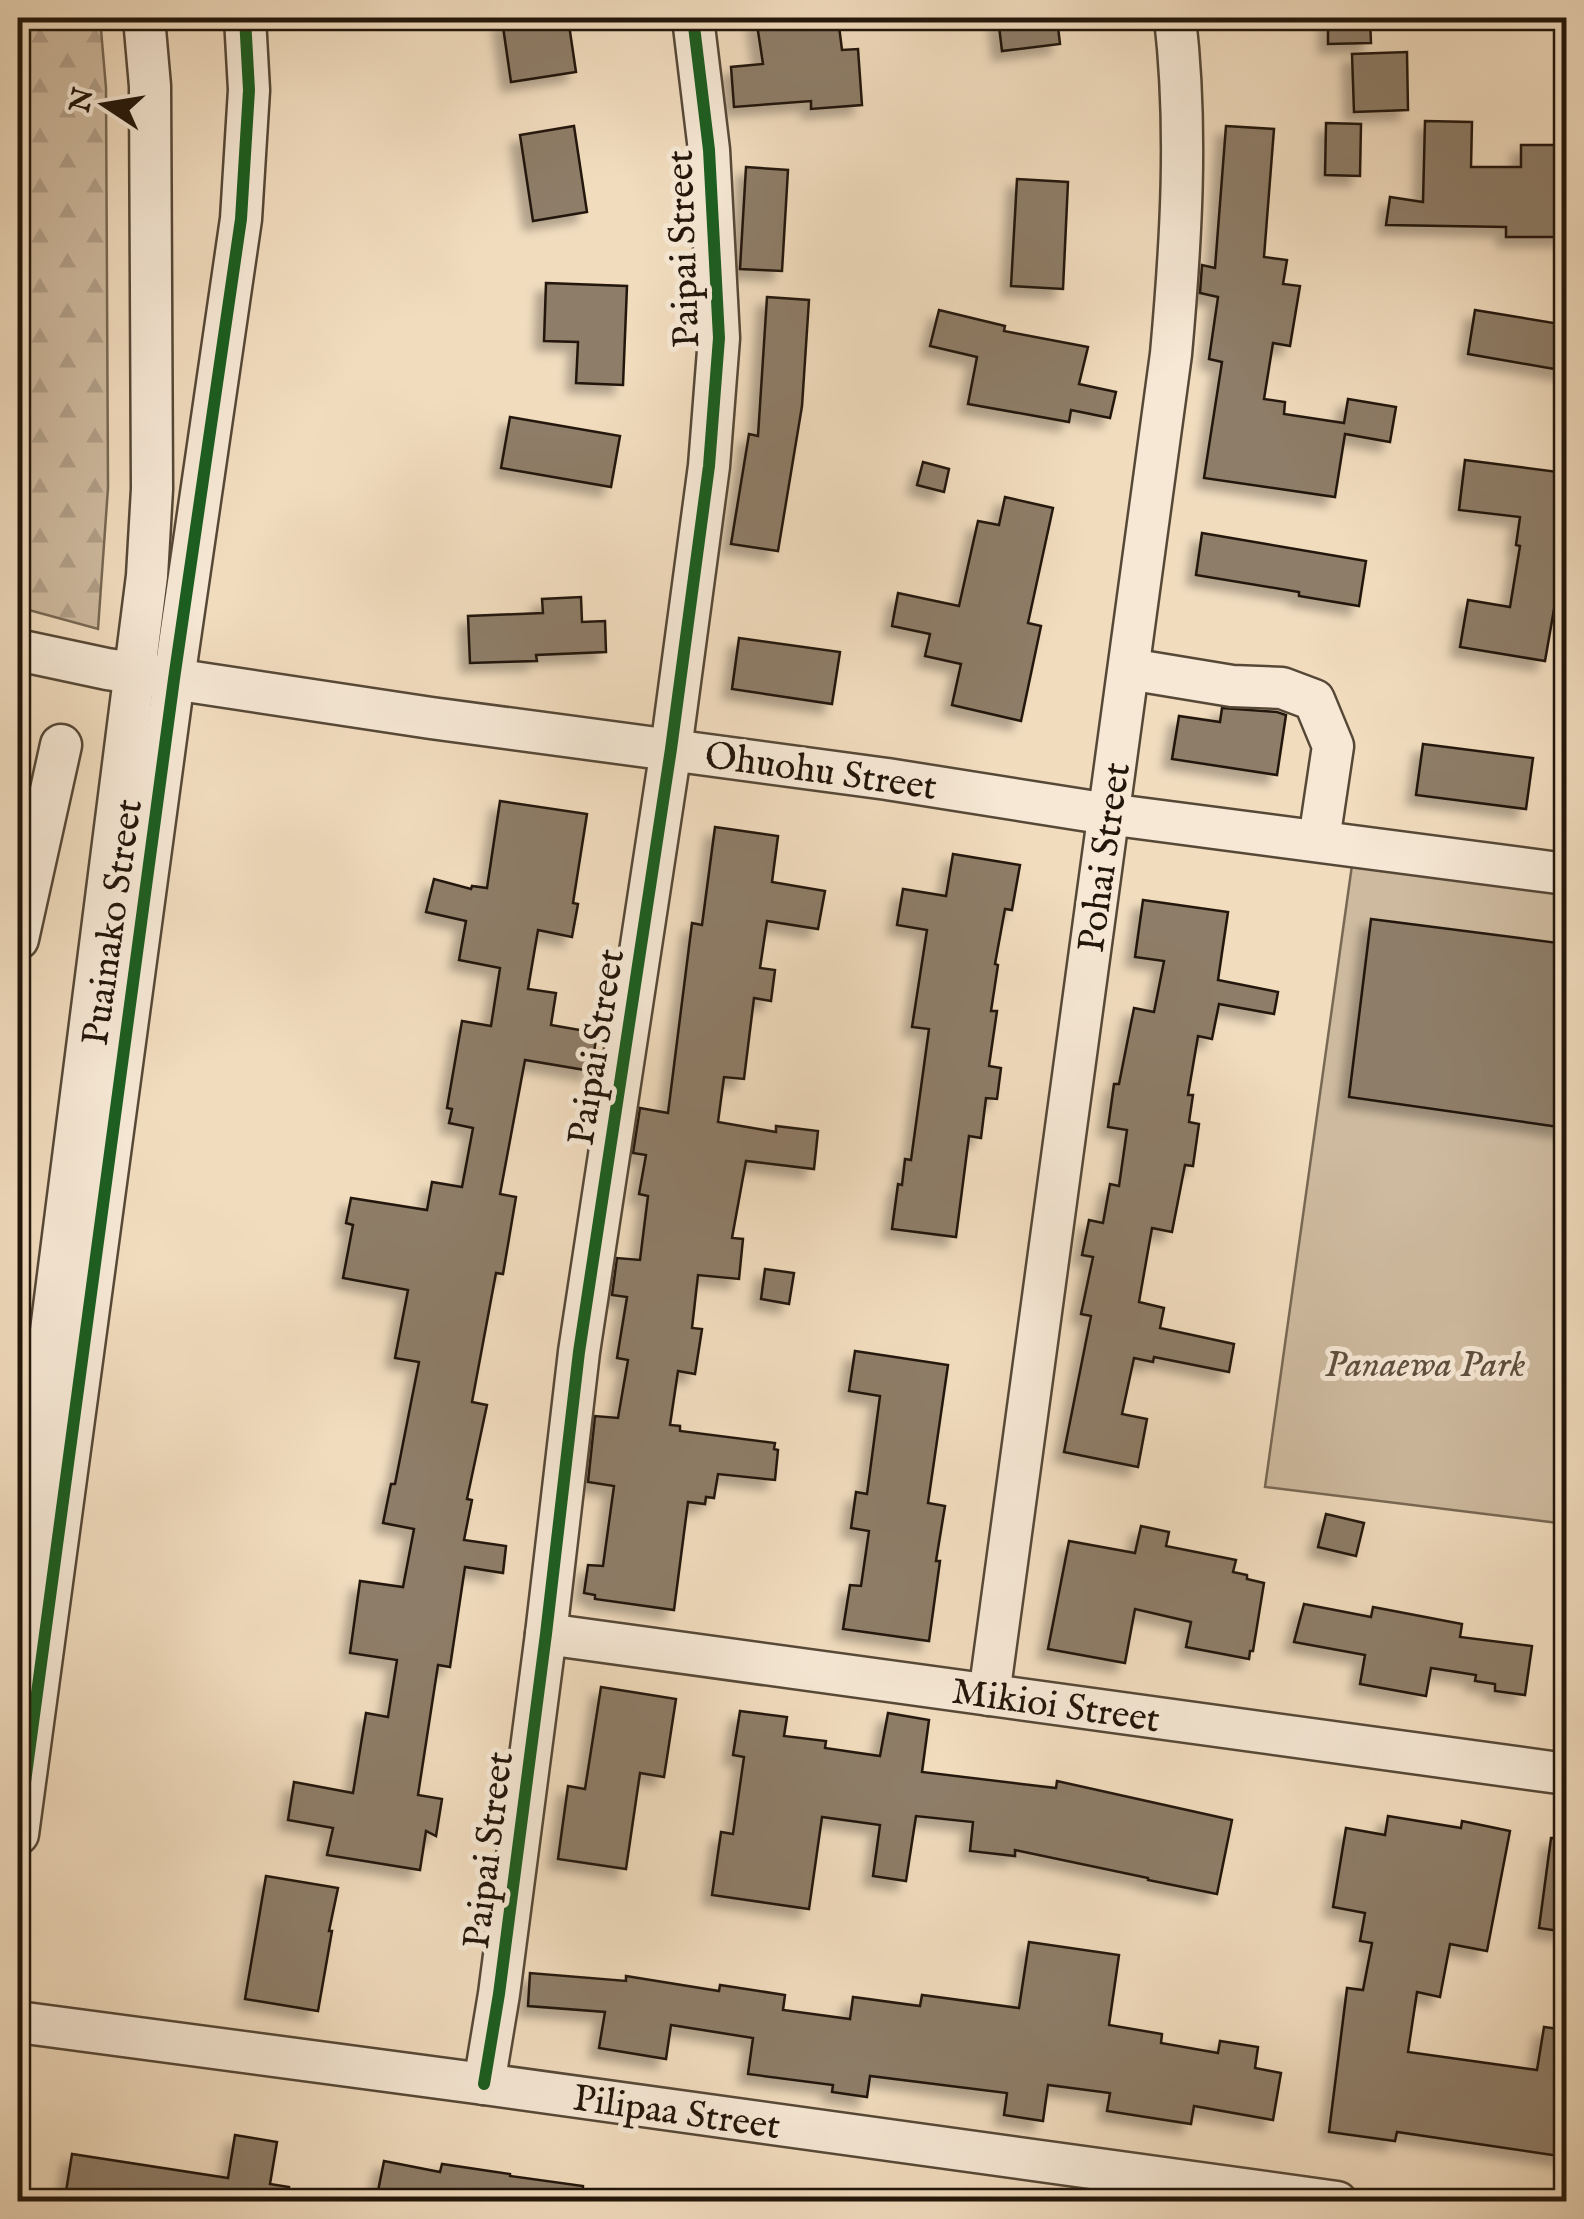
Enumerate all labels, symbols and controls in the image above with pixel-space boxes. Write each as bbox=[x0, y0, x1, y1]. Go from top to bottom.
north arrow bbox=[55, 55, 155, 155]
text: N bbox=[63, 85, 103, 117]
street label: Paipai Street bbox=[658, 149, 712, 349]
street label: Ohuohu Street bbox=[702, 733, 940, 813]
street label: Pohai Street bbox=[1069, 759, 1143, 955]
street label: Puainako Street bbox=[73, 796, 155, 1049]
street label: Paipai Street bbox=[559, 946, 637, 1149]
park label: Panaewa Park bbox=[1325, 1342, 1525, 1390]
street label: Mikioi Street bbox=[949, 1669, 1163, 1745]
street label: Paipai Street bbox=[454, 1749, 526, 1952]
street label: Pilipaa Street bbox=[570, 2076, 783, 2152]

